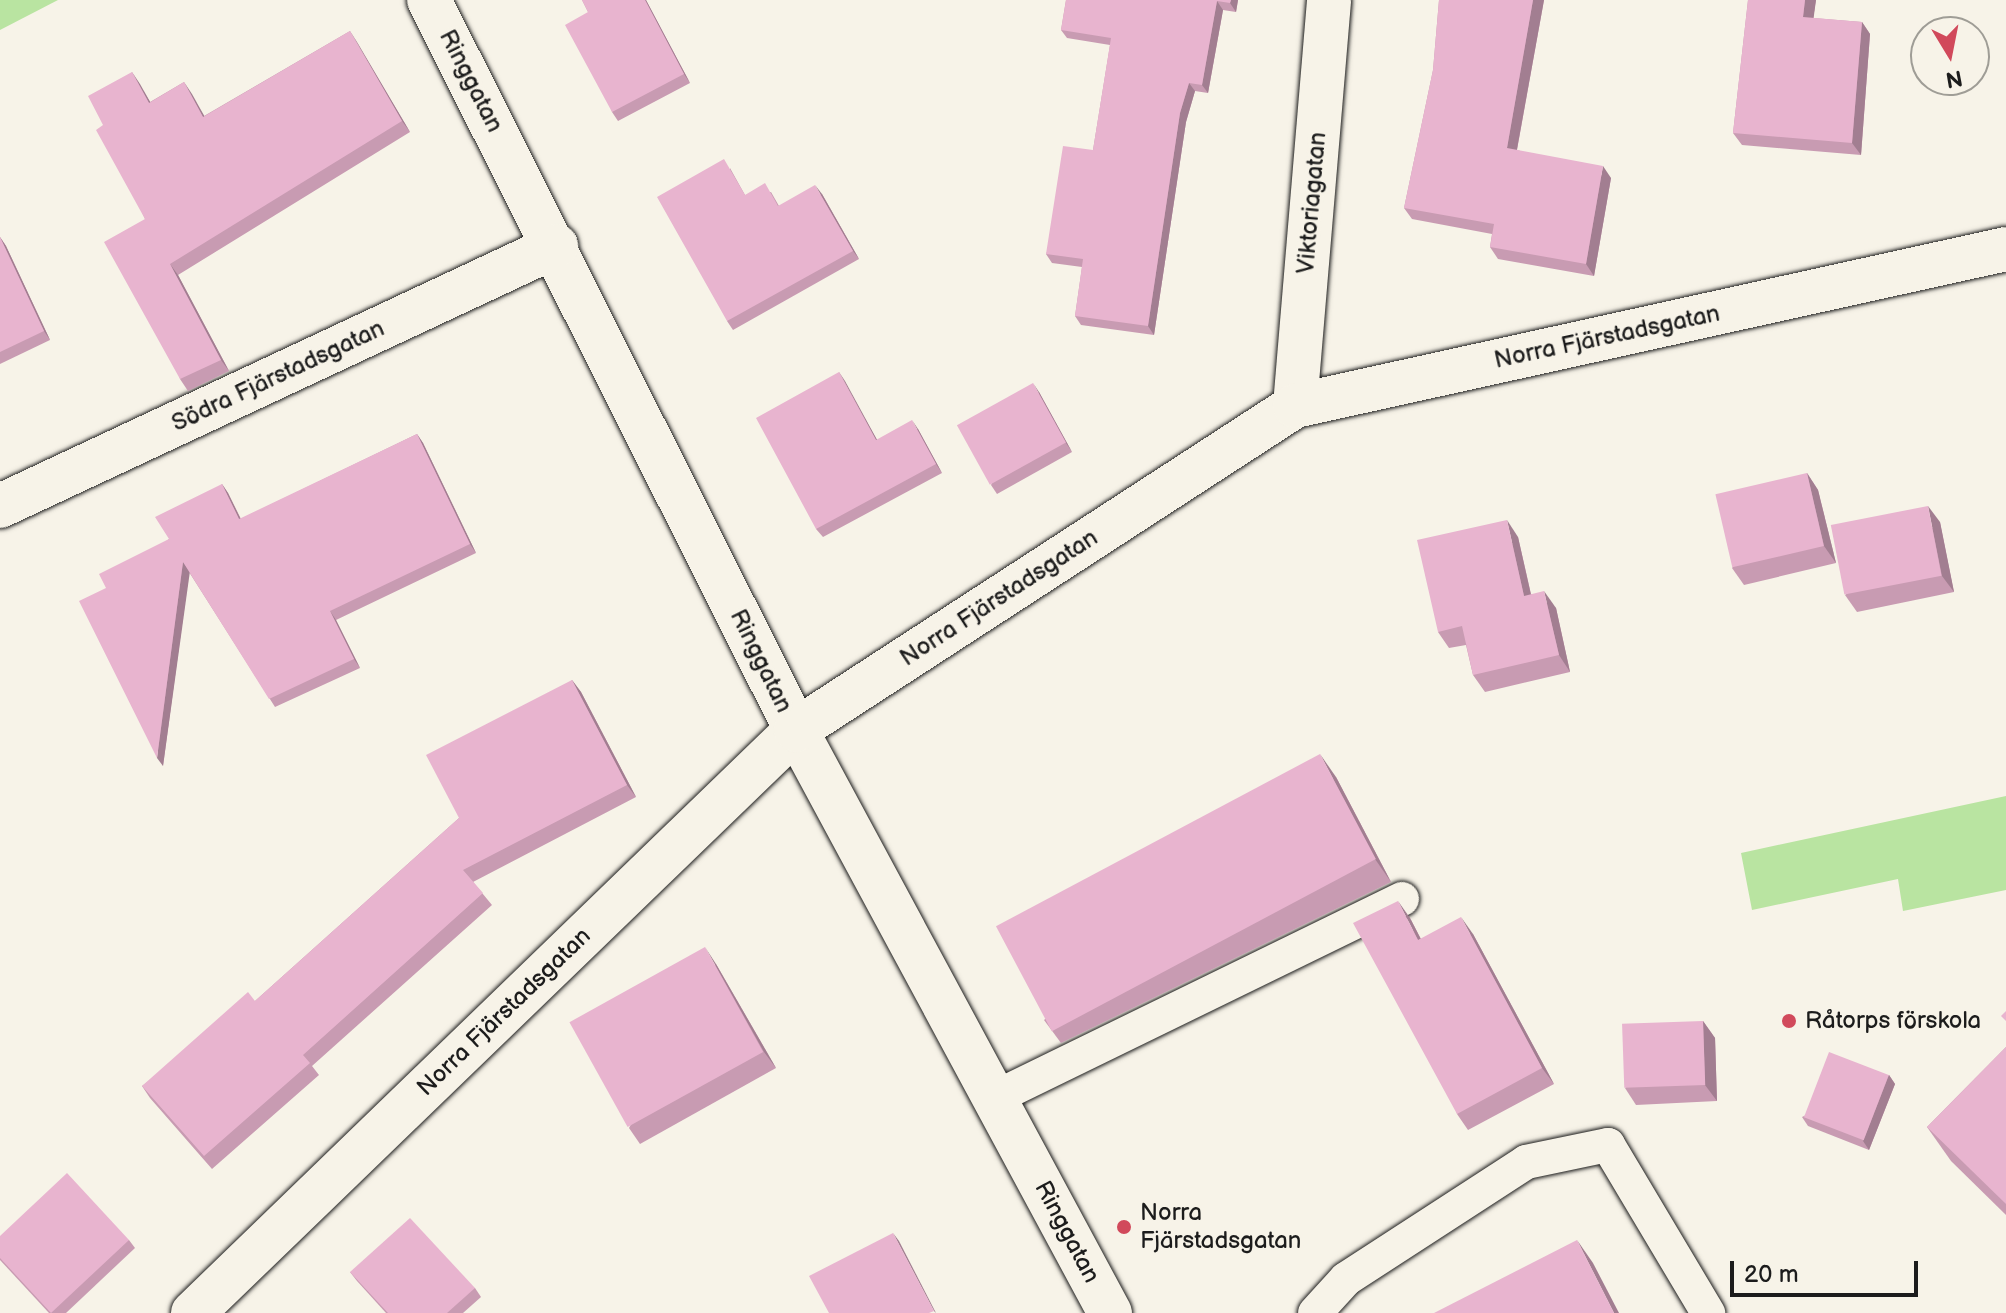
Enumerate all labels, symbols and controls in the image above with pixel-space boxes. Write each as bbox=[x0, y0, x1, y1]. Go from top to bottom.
north arrow bbox=[1910, 16, 1990, 96]
street label: Ringgatan bbox=[433, 25, 509, 137]
text: N bbox=[1943, 63, 1964, 93]
street label: Viktoriagatan bbox=[1291, 131, 1333, 275]
street label: Norra Fjärstadsgatan bbox=[1492, 299, 1722, 375]
street label: Södra Fjärstadsgatan bbox=[167, 314, 389, 438]
street label: Norra Fjärstadsgatan bbox=[895, 523, 1103, 673]
street label: Ringgatan bbox=[724, 605, 798, 717]
street label: Norra Fjärstadsgatan bbox=[411, 922, 597, 1102]
place label: Råtorps förskola bbox=[1805, 1007, 1981, 1035]
marker: Råtorps förskola bbox=[1780, 1012, 1798, 1030]
street label: Ringgatan bbox=[1028, 1176, 1106, 1288]
place label: Norra Fjärstadsgatan bbox=[1140, 1199, 1301, 1255]
marker: Norra Fjärstadsgatan bbox=[1115, 1218, 1133, 1236]
scale bar bbox=[1734, 1245, 1922, 1295]
text: 20 m bbox=[1744, 1260, 1799, 1289]

